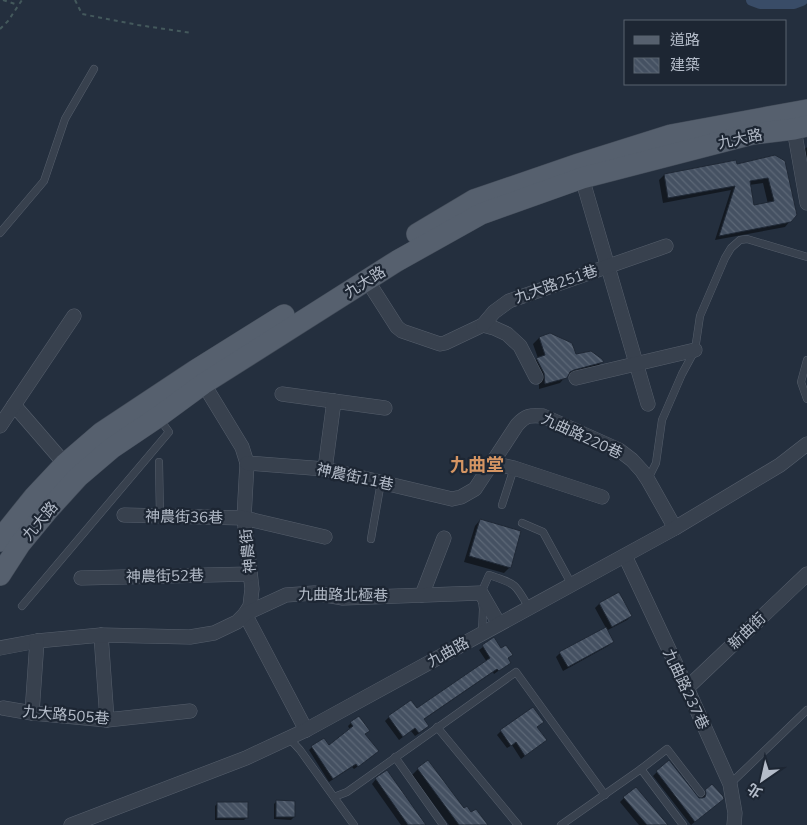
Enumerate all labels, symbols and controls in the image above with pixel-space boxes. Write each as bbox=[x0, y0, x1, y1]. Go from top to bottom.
legend bbox=[624, 20, 787, 85]
text: 道路 bbox=[670, 30, 700, 50]
text: 建築 bbox=[670, 55, 700, 75]
street label: 九大路 bbox=[716, 125, 764, 153]
street label: 九大路251巷 bbox=[512, 260, 600, 308]
street label: 九大路 bbox=[341, 262, 389, 302]
street label: 九曲路220巷 bbox=[538, 409, 626, 463]
district label: 九曲堂 bbox=[450, 453, 504, 477]
street label: 神農街11巷 bbox=[315, 459, 395, 495]
street label: 九大路 bbox=[18, 497, 62, 545]
street label: 神農街36巷 bbox=[145, 506, 223, 528]
street label: 神農街 bbox=[236, 528, 260, 574]
street label: 神農街52巷 bbox=[126, 565, 204, 587]
street label: 九曲路北極巷 bbox=[298, 584, 388, 606]
street label: 新曲街 bbox=[724, 608, 770, 654]
street label: 九曲路 bbox=[423, 632, 473, 672]
street label: 九曲路237巷 bbox=[659, 645, 713, 733]
street label: 九大路505巷 bbox=[22, 701, 110, 729]
north arrow bbox=[737, 755, 787, 805]
text: 北 bbox=[744, 779, 766, 802]

